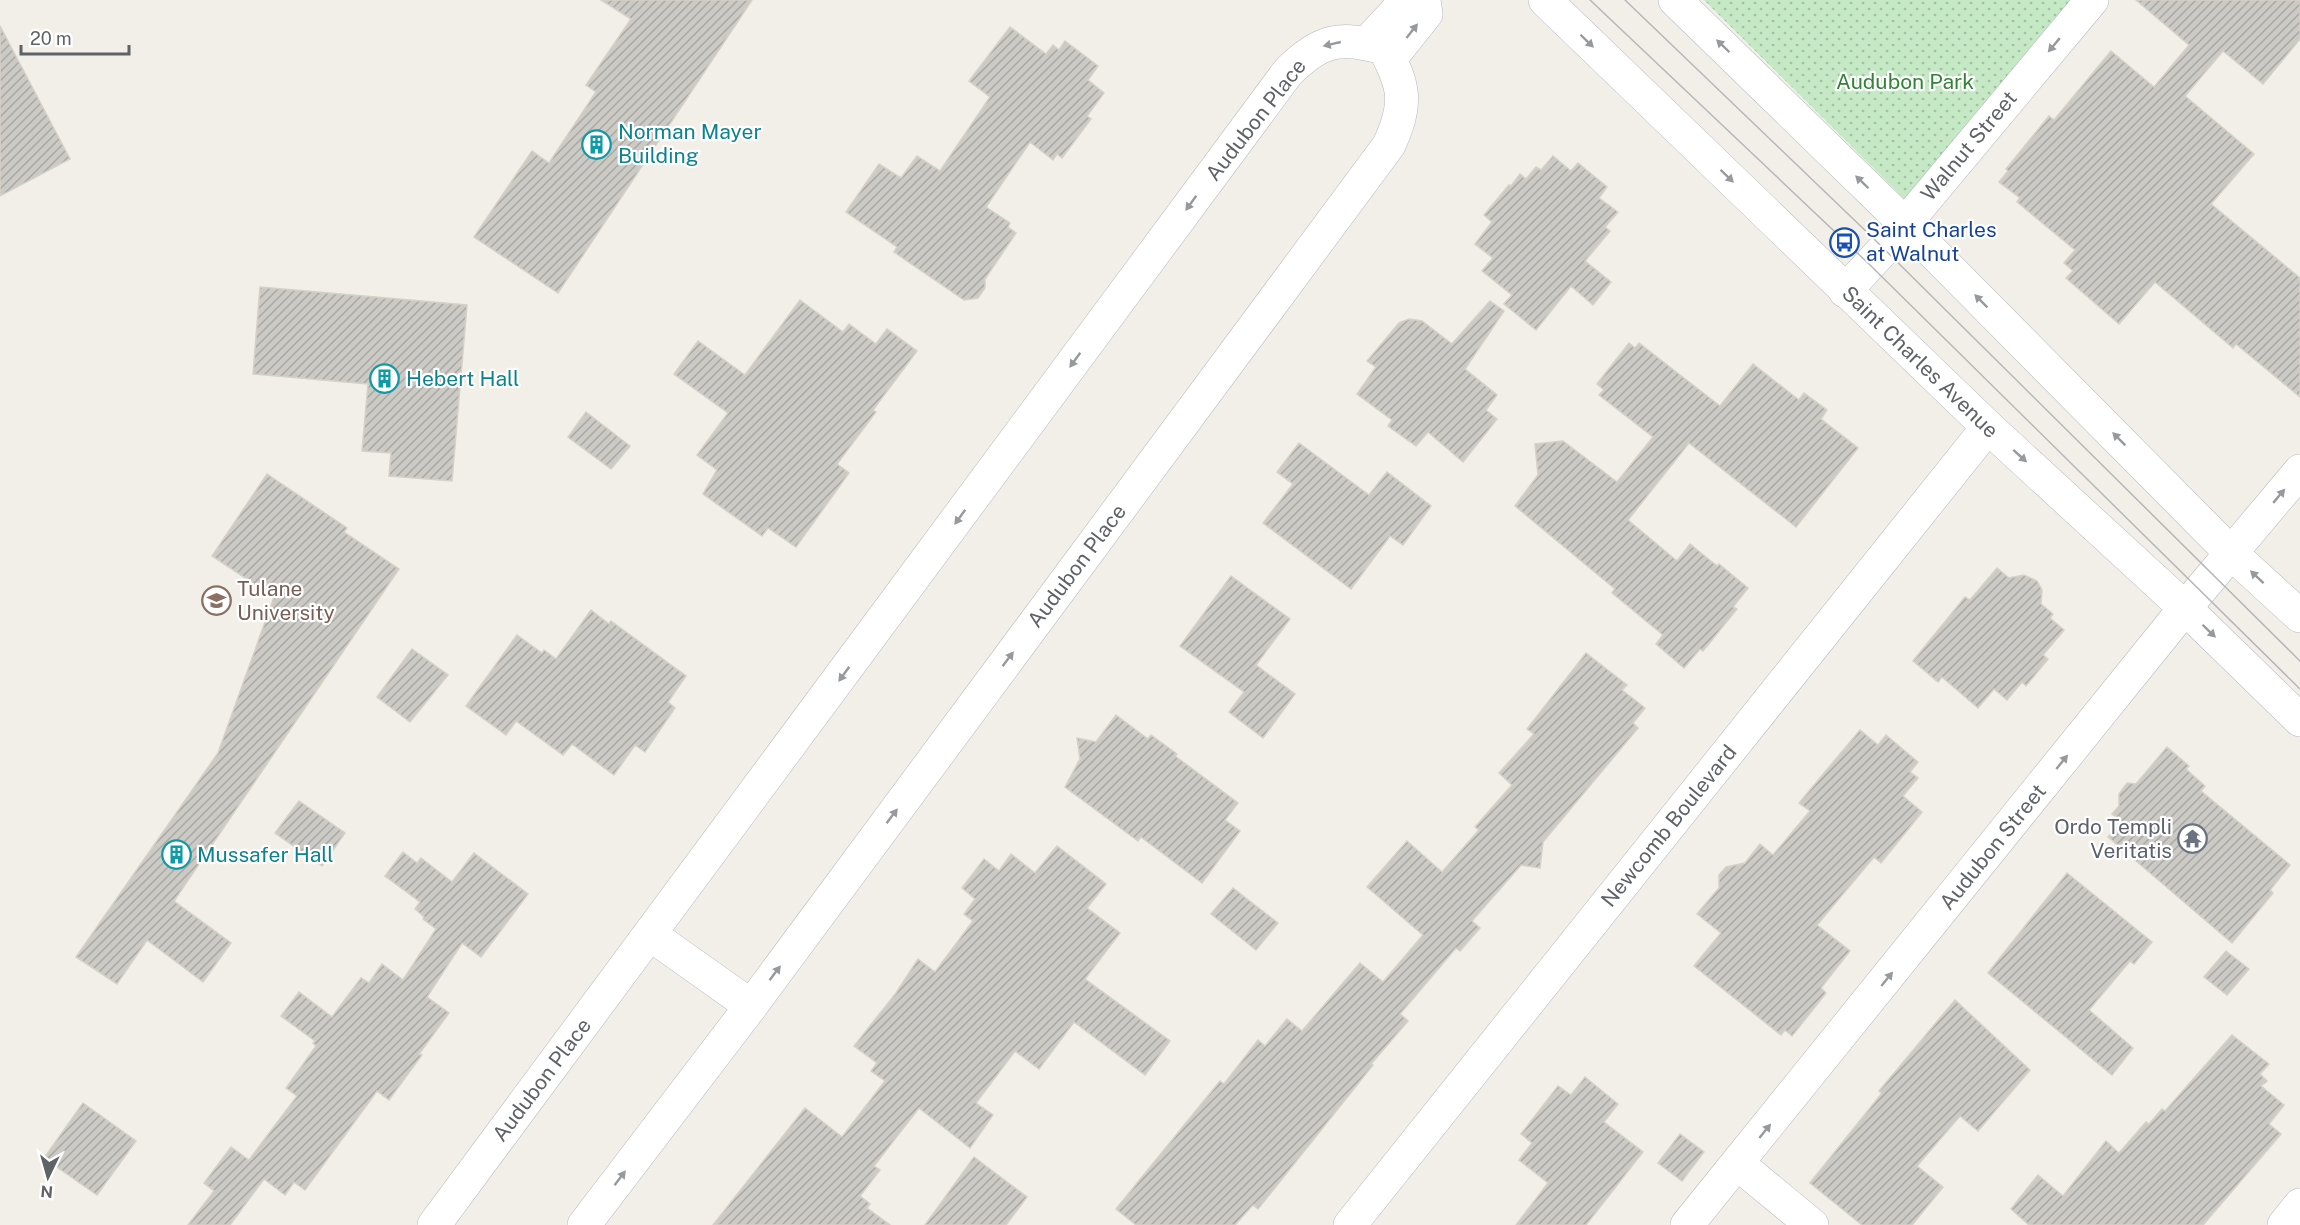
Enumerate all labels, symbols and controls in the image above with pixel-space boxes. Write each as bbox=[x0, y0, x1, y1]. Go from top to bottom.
scale bar bbox=[21, 18, 129, 56]
one-way arrow bbox=[1406, 23, 1418, 39]
text: 20 m bbox=[30, 28, 72, 49]
one-way arrow bbox=[1579, 33, 1593, 47]
one-way arrow bbox=[2048, 37, 2061, 52]
one-way arrow bbox=[1323, 39, 1341, 49]
one-way arrow bbox=[1716, 40, 1730, 54]
street label: Audubon Place bbox=[1200, 54, 1311, 186]
park label: Audubon Park bbox=[1836, 69, 1974, 94]
street label: Walnut Street bbox=[1915, 86, 2022, 206]
place label: Norman Mayer Building bbox=[618, 119, 762, 168]
building icon: Norman Mayer Building bbox=[581, 128, 613, 160]
one-way arrow bbox=[1719, 169, 1734, 183]
one-way arrow bbox=[1856, 176, 1870, 190]
one-way arrow bbox=[1185, 195, 1197, 211]
place label: Saint Charles at Walnut bbox=[1866, 217, 1997, 266]
bus stop icon: Saint Charles at Walnut bbox=[1829, 226, 1861, 258]
street label: Saint Charles Avenue bbox=[1837, 281, 2004, 443]
one-way arrow bbox=[1975, 294, 1989, 308]
one-way arrow bbox=[1070, 352, 1082, 367]
building icon: Hebert Hall bbox=[369, 363, 401, 395]
place label: Hebert Hall bbox=[406, 366, 519, 391]
one-way arrow bbox=[2112, 433, 2126, 447]
one-way arrow bbox=[2012, 449, 2027, 463]
one-way arrow bbox=[2272, 489, 2285, 504]
street label: Audubon Place bbox=[1022, 499, 1131, 632]
one-way arrow bbox=[954, 509, 966, 524]
one-way arrow bbox=[2250, 571, 2265, 584]
place label: Tulane University bbox=[237, 576, 335, 625]
school or university icon: Tulane University bbox=[200, 585, 232, 617]
one-way arrow bbox=[2202, 624, 2217, 638]
one-way arrow bbox=[1001, 652, 1013, 667]
one-way arrow bbox=[838, 666, 850, 681]
street label: Newcomb Boulevard bbox=[1596, 740, 1742, 912]
one-way arrow bbox=[2055, 754, 2068, 770]
street label: Audubon Street bbox=[1934, 779, 2051, 915]
one-way arrow bbox=[885, 808, 898, 824]
place label: Ordo Templi Veritatis bbox=[2054, 814, 2172, 863]
temple icon: Ordo Templi Veritatis bbox=[2177, 823, 2209, 855]
building icon: Mussafer Hall bbox=[160, 839, 192, 871]
place label: Mussafer Hall bbox=[197, 842, 334, 867]
one-way arrow bbox=[769, 965, 781, 980]
one-way arrow bbox=[1880, 971, 1893, 987]
street label: Audubon Place bbox=[487, 1013, 596, 1146]
one-way arrow bbox=[1758, 1123, 1771, 1139]
north arrow bbox=[18, 1147, 78, 1207]
one-way arrow bbox=[613, 1171, 625, 1186]
text: N bbox=[40, 1181, 54, 1201]

